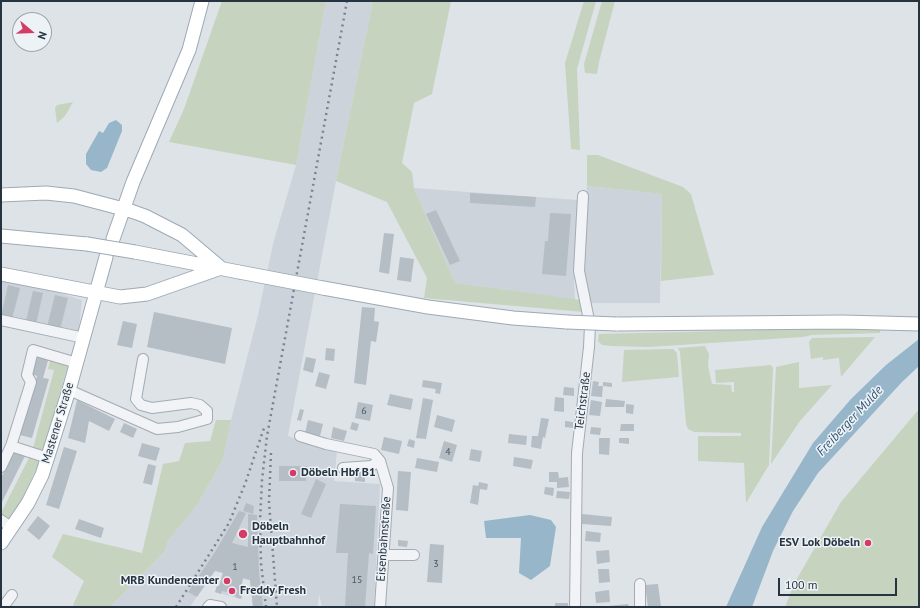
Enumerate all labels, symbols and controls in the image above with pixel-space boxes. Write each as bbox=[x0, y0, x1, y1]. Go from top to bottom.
north arrow bbox=[12, 12, 52, 52]
text: N bbox=[35, 30, 50, 41]
street label: Teichstraße bbox=[572, 371, 594, 431]
street label: Mastener Straße bbox=[39, 381, 77, 465]
water label: Freiberger Mulde bbox=[814, 383, 886, 459]
house number: 6 bbox=[361, 405, 367, 417]
house number: 4 bbox=[445, 446, 451, 458]
place label: Döbeln Hbf B1 bbox=[301, 466, 376, 480]
marker: Döbeln Hbf B1 bbox=[288, 468, 298, 478]
street label: Eisenbahnstraße bbox=[374, 496, 394, 582]
place label: Döbeln Hauptbahnhof bbox=[252, 520, 325, 548]
marker: Döbeln Hauptbahnhof bbox=[237, 528, 249, 540]
place label: ESV Lok Döbeln bbox=[779, 536, 860, 550]
marker: ESV Lok Döbeln bbox=[863, 538, 873, 548]
house number: 3 bbox=[433, 558, 439, 570]
house number: 1 bbox=[232, 561, 238, 573]
scale bar bbox=[780, 570, 899, 596]
place label: MRB Kundencenter bbox=[121, 574, 219, 588]
house number: 15 bbox=[352, 574, 362, 586]
marker: MRB Kundencenter bbox=[222, 576, 232, 586]
text: 100 m bbox=[785, 577, 818, 592]
place label: Freddy Fresh bbox=[240, 584, 306, 598]
marker: Freddy Fresh bbox=[227, 586, 237, 596]

